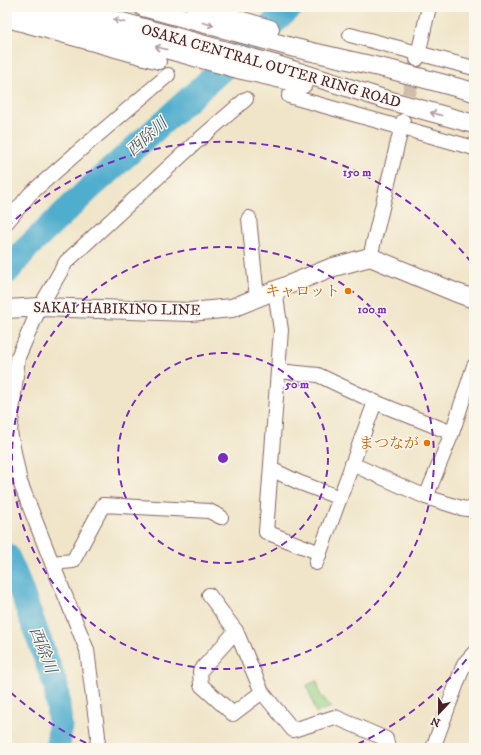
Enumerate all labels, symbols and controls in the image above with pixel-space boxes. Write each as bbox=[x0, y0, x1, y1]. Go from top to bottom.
one-way arrow bbox=[112, 17, 125, 24]
street label: OSAKA CENTRAL OUTER RING ROAD bbox=[139, 20, 403, 112]
one-way arrow bbox=[201, 21, 214, 29]
one-way arrow bbox=[154, 43, 167, 51]
one-way arrow bbox=[430, 110, 443, 117]
water label: 西除川 bbox=[122, 112, 173, 160]
text: 150 m bbox=[343, 165, 371, 180]
place label: キャロット bbox=[265, 282, 340, 301]
marker: キャロット bbox=[343, 286, 353, 296]
street label: SAKAI HABIKINO LINE bbox=[33, 298, 201, 320]
text: 100 m bbox=[358, 302, 386, 317]
text: 50 m bbox=[284, 377, 309, 392]
place label: まつなが bbox=[359, 434, 419, 453]
marker: まつなが bbox=[422, 438, 432, 448]
centre of rings bbox=[216, 451, 230, 465]
water label: 西除川 bbox=[25, 624, 62, 678]
north arrow bbox=[419, 693, 459, 733]
text: N bbox=[429, 713, 442, 730]

